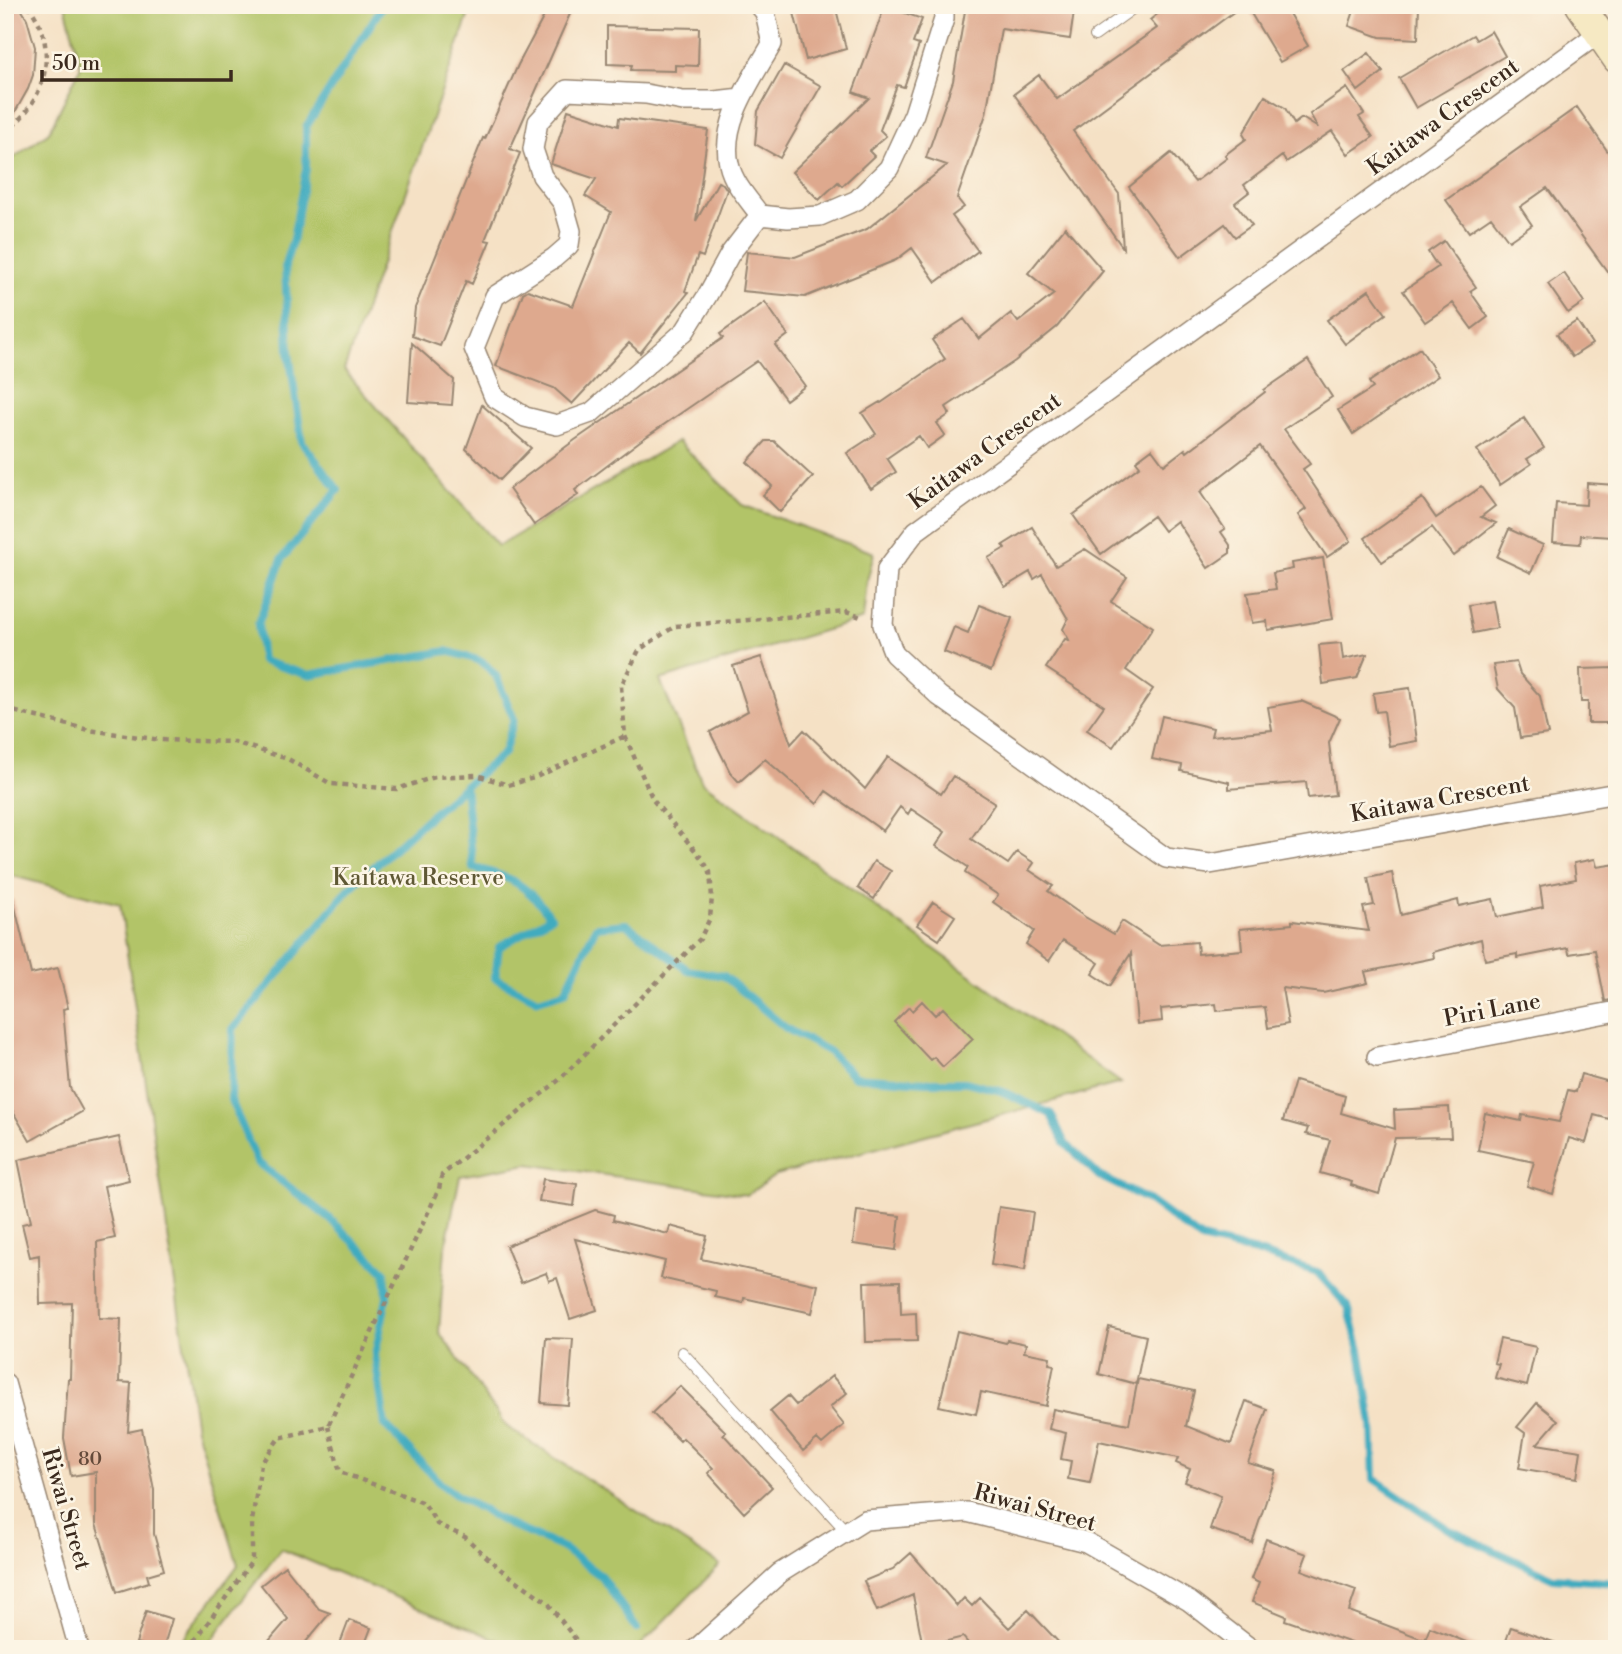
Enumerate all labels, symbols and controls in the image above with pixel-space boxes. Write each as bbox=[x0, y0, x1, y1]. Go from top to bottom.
scale bar bbox=[42, 38, 231, 82]
text: 50 m bbox=[52, 51, 100, 77]
street label: Kaitawa Crescent bbox=[1361, 52, 1525, 182]
street label: Kaitawa Crescent bbox=[903, 386, 1067, 516]
street label: Kaitawa Crescent bbox=[1348, 769, 1532, 829]
park label: Kaitawa Reserve bbox=[332, 864, 504, 892]
street label: Piri Lane bbox=[1441, 987, 1543, 1033]
street label: Riwai Street bbox=[35, 1445, 97, 1573]
house number: 80 bbox=[78, 1447, 102, 1471]
street label: Riwai Street bbox=[971, 1478, 1099, 1538]

